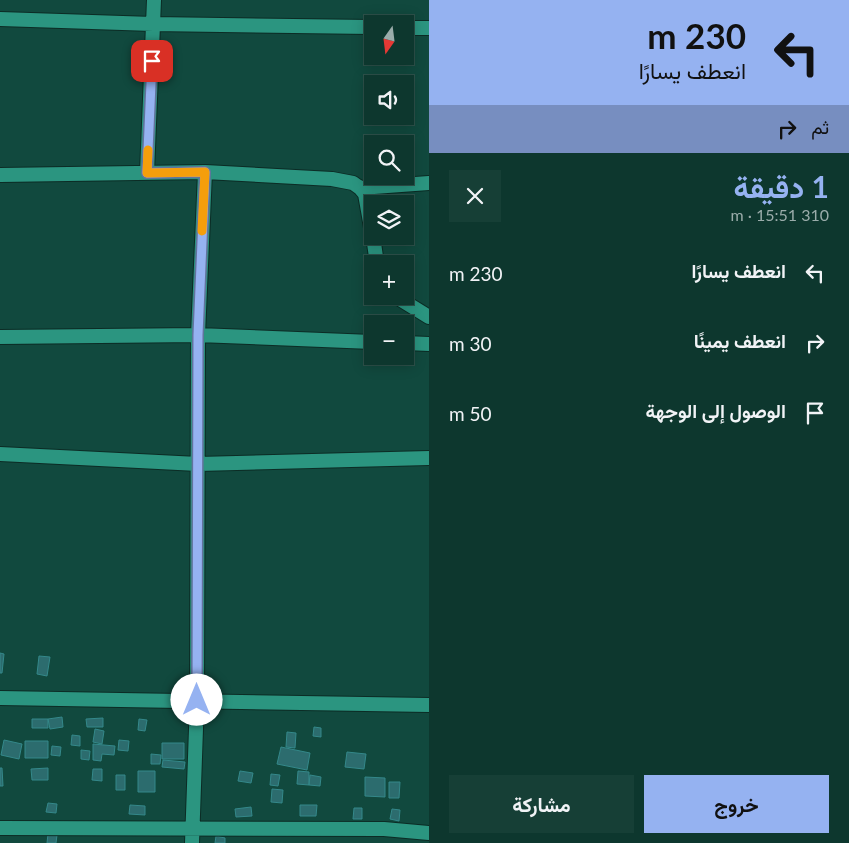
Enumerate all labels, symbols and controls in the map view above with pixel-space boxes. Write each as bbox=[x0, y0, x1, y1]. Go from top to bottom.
text: 230 m bbox=[647, 14, 746, 56]
north arrow bbox=[364, 15, 414, 65]
map controls bbox=[364, 15, 414, 365]
icon: left bbox=[764, 20, 829, 85]
pin bbox=[131, 40, 173, 82]
icon: arrive bbox=[138, 47, 166, 75]
text: انعطف يسارًا bbox=[639, 57, 746, 84]
button: sound bbox=[364, 75, 414, 125]
icon: right bbox=[773, 115, 801, 143]
text: ثم bbox=[811, 115, 829, 138]
button: search bbox=[364, 135, 414, 185]
text: 1 دقيقة bbox=[734, 168, 829, 204]
button: close bbox=[449, 170, 501, 222]
button: layers bbox=[364, 195, 414, 245]
text: 310 m · 15:51 bbox=[730, 205, 829, 224]
button: + bbox=[364, 255, 414, 305]
text: انعطف يسارًا bbox=[691, 259, 786, 282]
icon: left bbox=[801, 259, 829, 287]
text: 230 m bbox=[449, 262, 503, 285]
button: − bbox=[364, 315, 414, 365]
text: انعطف يمينًا bbox=[694, 329, 786, 352]
icon: right bbox=[801, 329, 829, 357]
text: 30 m bbox=[449, 332, 492, 355]
text: الوصول إلى الوجهة bbox=[645, 399, 786, 422]
icon: arrive bbox=[801, 399, 829, 427]
text: 50 m bbox=[449, 402, 492, 425]
position arrow bbox=[170, 673, 222, 725]
button: مشاركة bbox=[449, 775, 634, 833]
button: خروج bbox=[644, 775, 829, 833]

